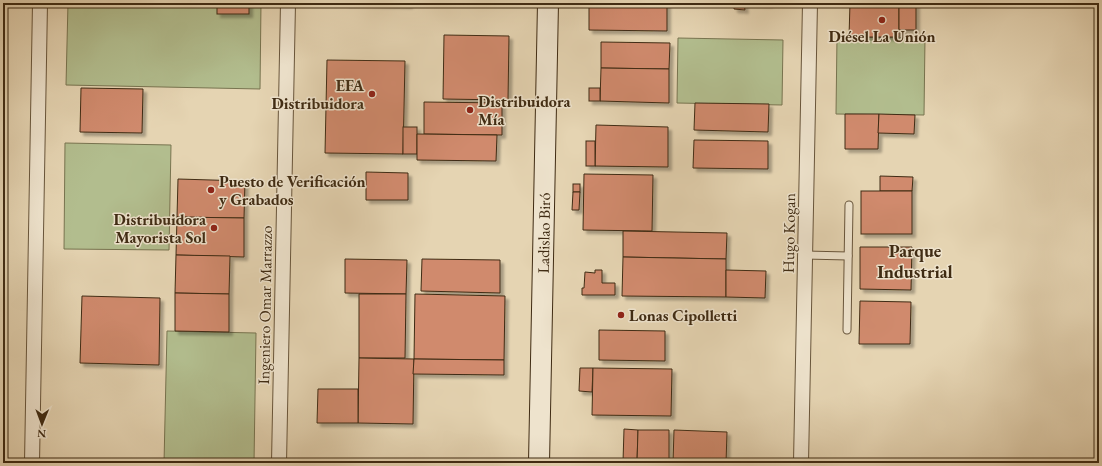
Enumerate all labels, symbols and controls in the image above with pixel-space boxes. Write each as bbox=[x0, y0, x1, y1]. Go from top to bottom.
marker: Diésel La Unión bbox=[877, 15, 887, 25]
place label: Diésel La Unión bbox=[828, 26, 936, 47]
place label: EFA Distribuidora bbox=[271, 75, 365, 114]
marker: EFA Distribuidora bbox=[367, 89, 377, 99]
place label: Distribuidora Mía bbox=[478, 91, 572, 130]
marker: Distribuidora Mía bbox=[465, 105, 475, 115]
place label: Puesto de Verificación y Grabados bbox=[219, 171, 366, 210]
marker: Puesto de Verificación y Grabados bbox=[206, 185, 216, 195]
street label: Ladislao Biró bbox=[533, 192, 555, 274]
street label: Hugo Kogan bbox=[778, 192, 800, 273]
place label: Distribuidora Mayorista Sol bbox=[113, 209, 207, 248]
marker: Distribuidora Mayorista Sol bbox=[209, 223, 219, 233]
street label: Ingeniero Omar Marrazzo bbox=[253, 225, 277, 385]
district label: Parque Industrial bbox=[877, 239, 953, 283]
place label: Lonas Cipolletti bbox=[629, 305, 738, 326]
marker: Lonas Cipolletti bbox=[616, 310, 626, 320]
north arrow bbox=[22, 404, 62, 444]
text: N bbox=[37, 427, 46, 441]

